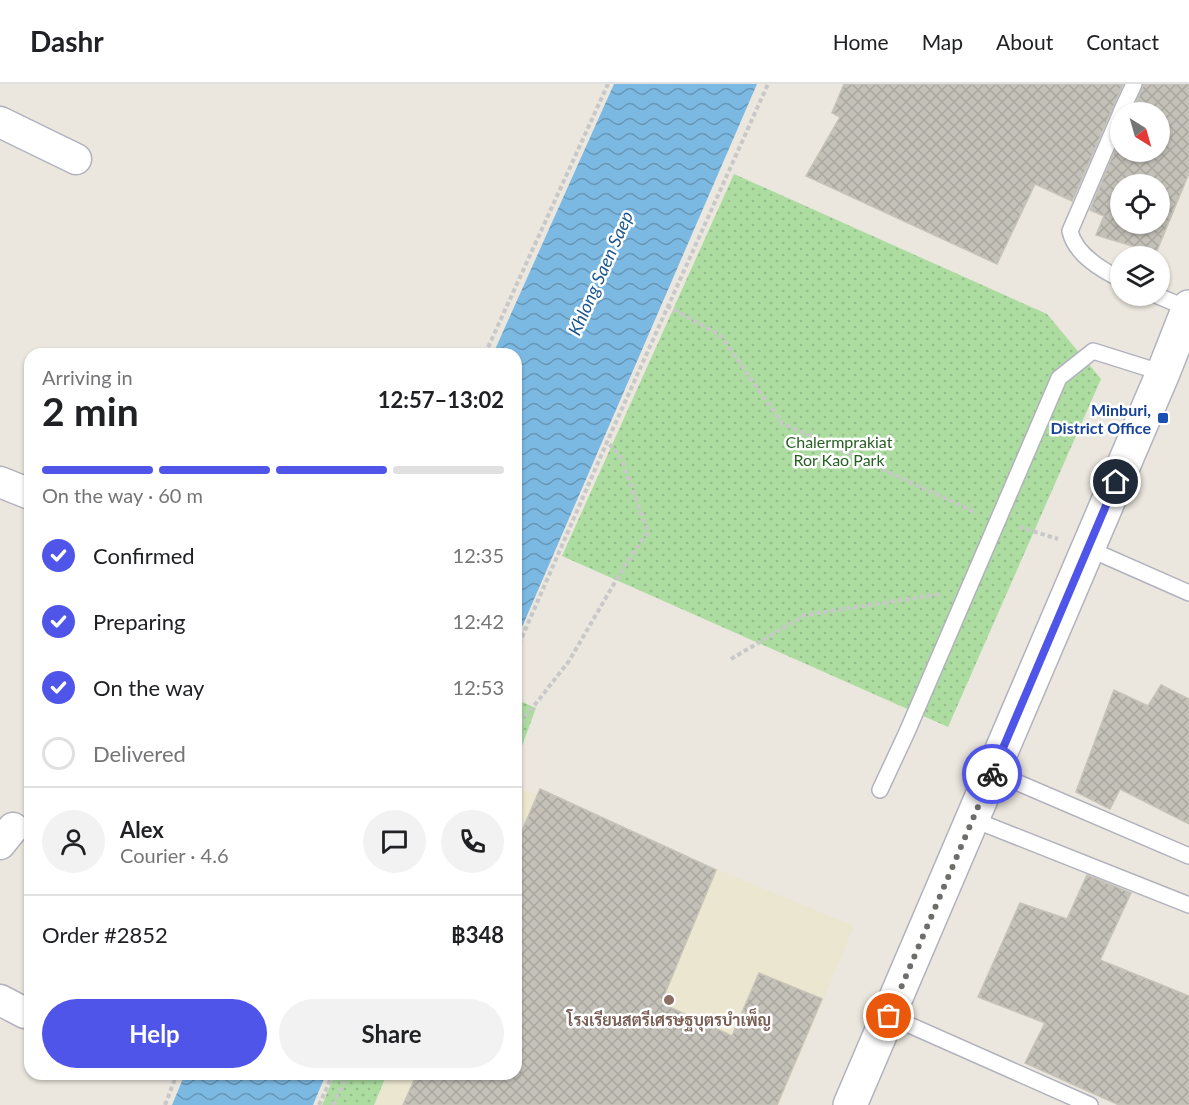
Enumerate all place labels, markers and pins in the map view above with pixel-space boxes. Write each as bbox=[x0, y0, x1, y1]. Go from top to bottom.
place label: Minburi, District Office bbox=[1051, 400, 1151, 437]
marker: Minburi, District Office bbox=[1156, 411, 1170, 425]
pin bbox=[1090, 456, 1141, 507]
pin bbox=[863, 990, 914, 1041]
marker: โรงเรียนสตรีเศรษฐบุตรบำเพ็ญ bbox=[662, 993, 676, 1007]
place label: โรงเรียนสตรีเศรษฐบุตรบำเพ็ญ bbox=[566, 1007, 771, 1032]

